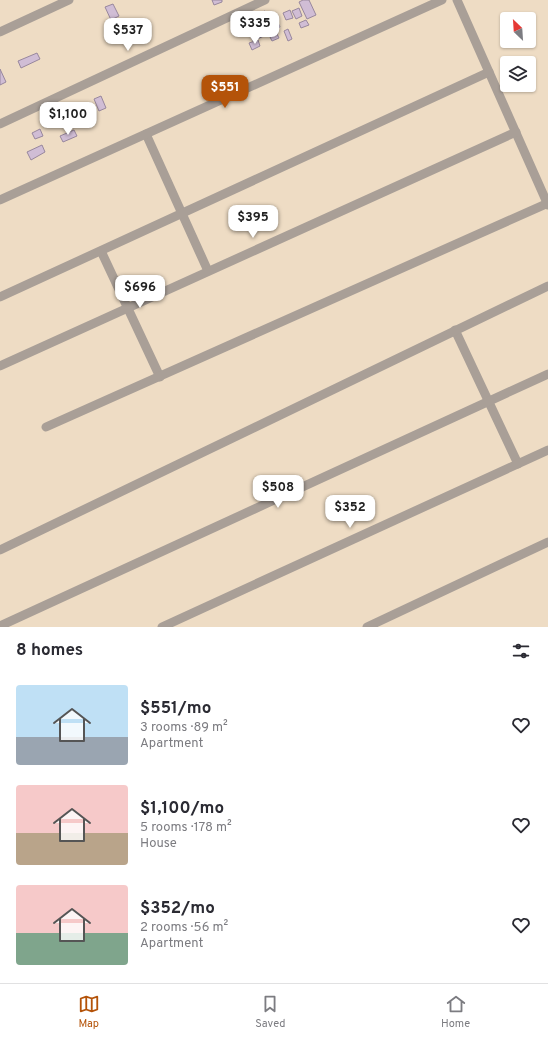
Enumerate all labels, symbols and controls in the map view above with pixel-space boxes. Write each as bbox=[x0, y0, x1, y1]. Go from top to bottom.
pin: $335 bbox=[231, 11, 279, 45]
north arrow bbox=[500, 12, 536, 48]
map controls bbox=[500, 12, 536, 92]
text: $335 bbox=[239, 16, 271, 32]
pin: $537 bbox=[104, 18, 152, 52]
text: $537 bbox=[113, 23, 143, 39]
button: layers bbox=[500, 56, 536, 92]
pin: $551 bbox=[201, 75, 249, 109]
text: $551 bbox=[211, 80, 239, 96]
pin: $1,100 bbox=[35, 102, 101, 136]
text: $1,100 bbox=[49, 107, 87, 123]
pin: $395 bbox=[229, 205, 277, 239]
text: $395 bbox=[237, 210, 269, 226]
pin: $696 bbox=[116, 275, 164, 309]
text: $696 bbox=[124, 280, 156, 296]
pin: $508 bbox=[254, 475, 302, 509]
text: $508 bbox=[262, 480, 294, 496]
pin: $352 bbox=[326, 495, 374, 529]
text: $352 bbox=[334, 500, 366, 516]
text: 8 homes bbox=[16, 640, 83, 662]
icon: filters bbox=[510, 640, 532, 662]
text: $551/mo bbox=[140, 698, 211, 720]
icon: home bbox=[48, 701, 96, 749]
icon: heart bbox=[510, 714, 532, 736]
text: 3 rooms · 89 m² bbox=[140, 720, 228, 736]
text: Apartment bbox=[140, 736, 203, 752]
text: $1,100/mo bbox=[140, 798, 224, 820]
icon: home bbox=[48, 801, 96, 849]
icon: heart bbox=[510, 814, 532, 836]
text: 5 rooms · 178 m² bbox=[140, 820, 232, 836]
text: House bbox=[140, 836, 177, 852]
text: $352/mo bbox=[140, 898, 215, 920]
icon: home bbox=[48, 901, 96, 949]
icon: heart bbox=[510, 914, 532, 936]
text: 2 rooms · 56 m² bbox=[140, 920, 228, 936]
text: Apartment bbox=[140, 936, 203, 952]
tab: Map bbox=[78, 993, 100, 1031]
tab: Saved bbox=[255, 993, 286, 1031]
tab: Home bbox=[441, 993, 470, 1031]

